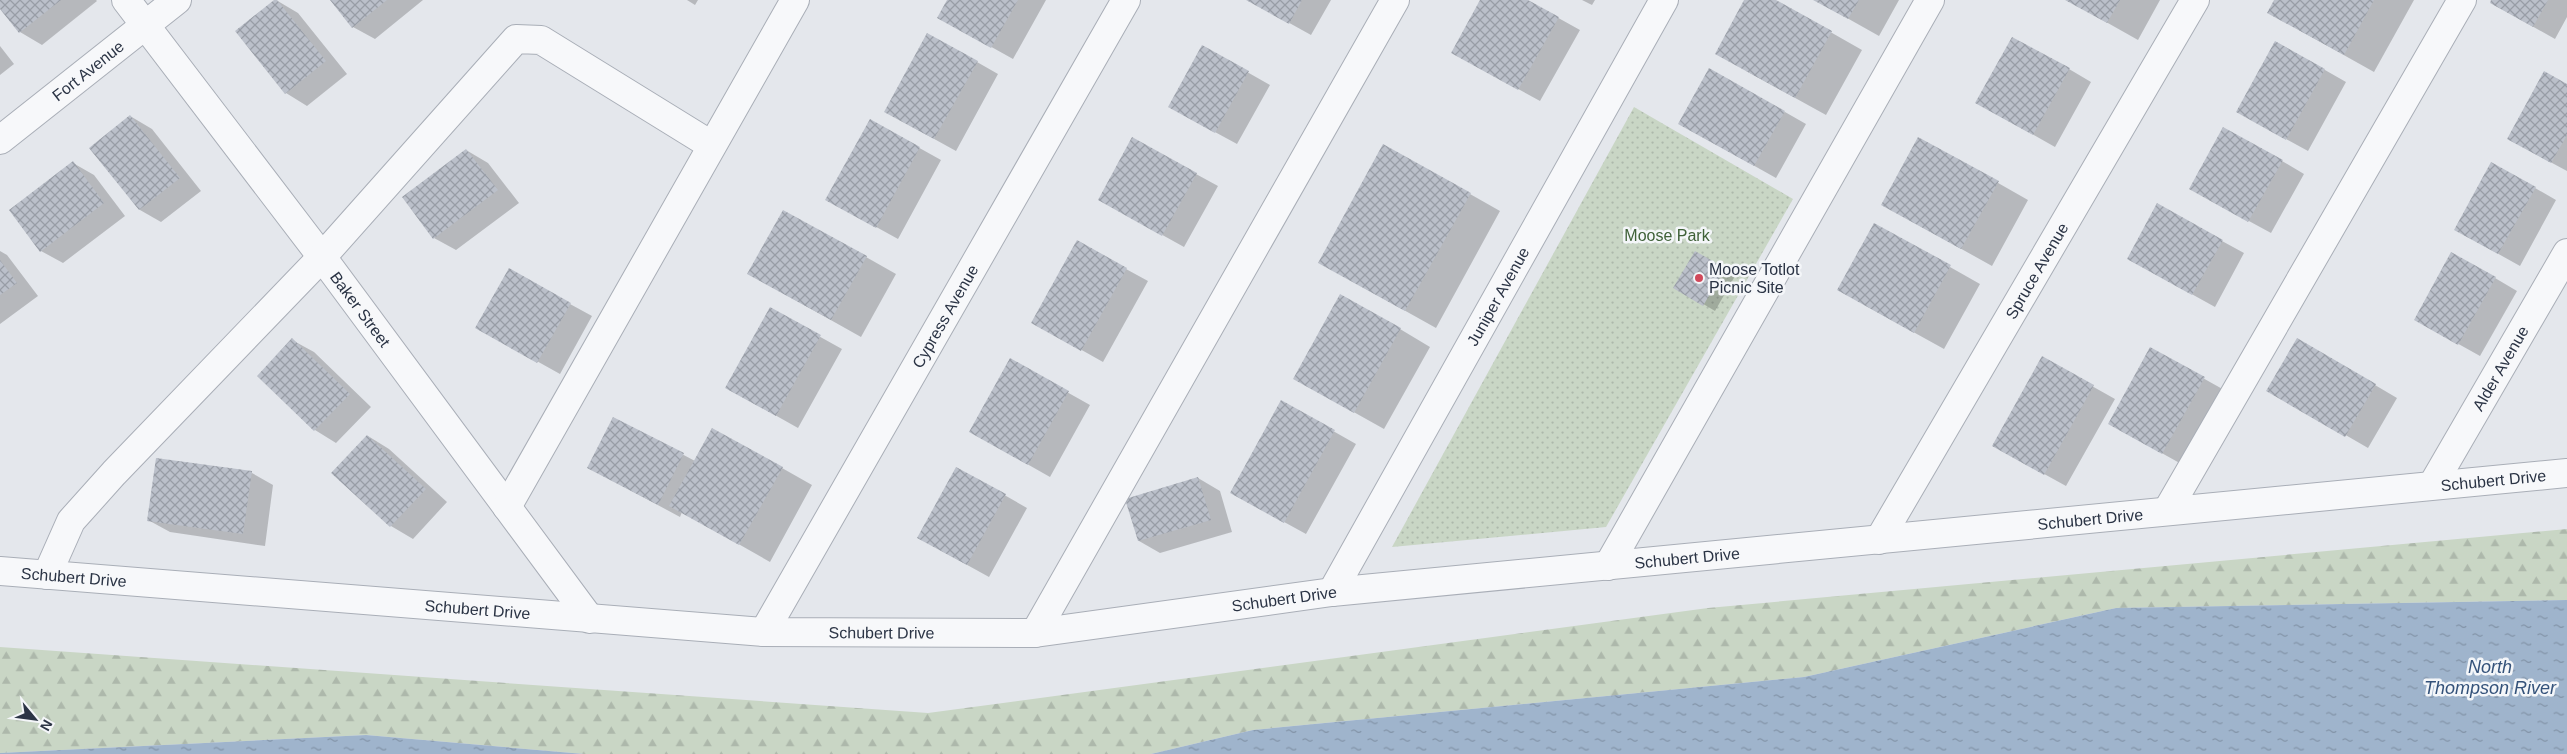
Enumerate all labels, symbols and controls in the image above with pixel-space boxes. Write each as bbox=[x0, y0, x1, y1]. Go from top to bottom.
street label: Fort Avenue bbox=[49, 37, 127, 104]
street label: Spruce Avenue bbox=[2002, 220, 2071, 322]
park label: Moose Park bbox=[1624, 227, 1711, 244]
street label: Juniper Avenue bbox=[1463, 244, 1532, 348]
street label: Cypress Avenue bbox=[909, 261, 981, 371]
place label: Moose Totlot Picnic Site bbox=[1709, 261, 1800, 296]
street label: Baker Street bbox=[327, 268, 394, 350]
marker: Moose Totlot Picnic Site bbox=[1693, 272, 1705, 284]
street label: Alder Avenue bbox=[2469, 323, 2531, 413]
street label: Schubert Drive bbox=[2440, 467, 2547, 494]
street label: Schubert Drive bbox=[2037, 505, 2144, 532]
street label: Schubert Drive bbox=[1634, 544, 1741, 571]
street label: Schubert Drive bbox=[20, 564, 127, 590]
street label: Schubert Drive bbox=[1231, 583, 1338, 614]
street label: Schubert Drive bbox=[424, 596, 531, 622]
street label: Schubert Drive bbox=[829, 624, 935, 641]
water label: North Thompson River bbox=[2424, 657, 2557, 698]
north arrow bbox=[10, 694, 60, 744]
text: N bbox=[37, 717, 56, 734]

